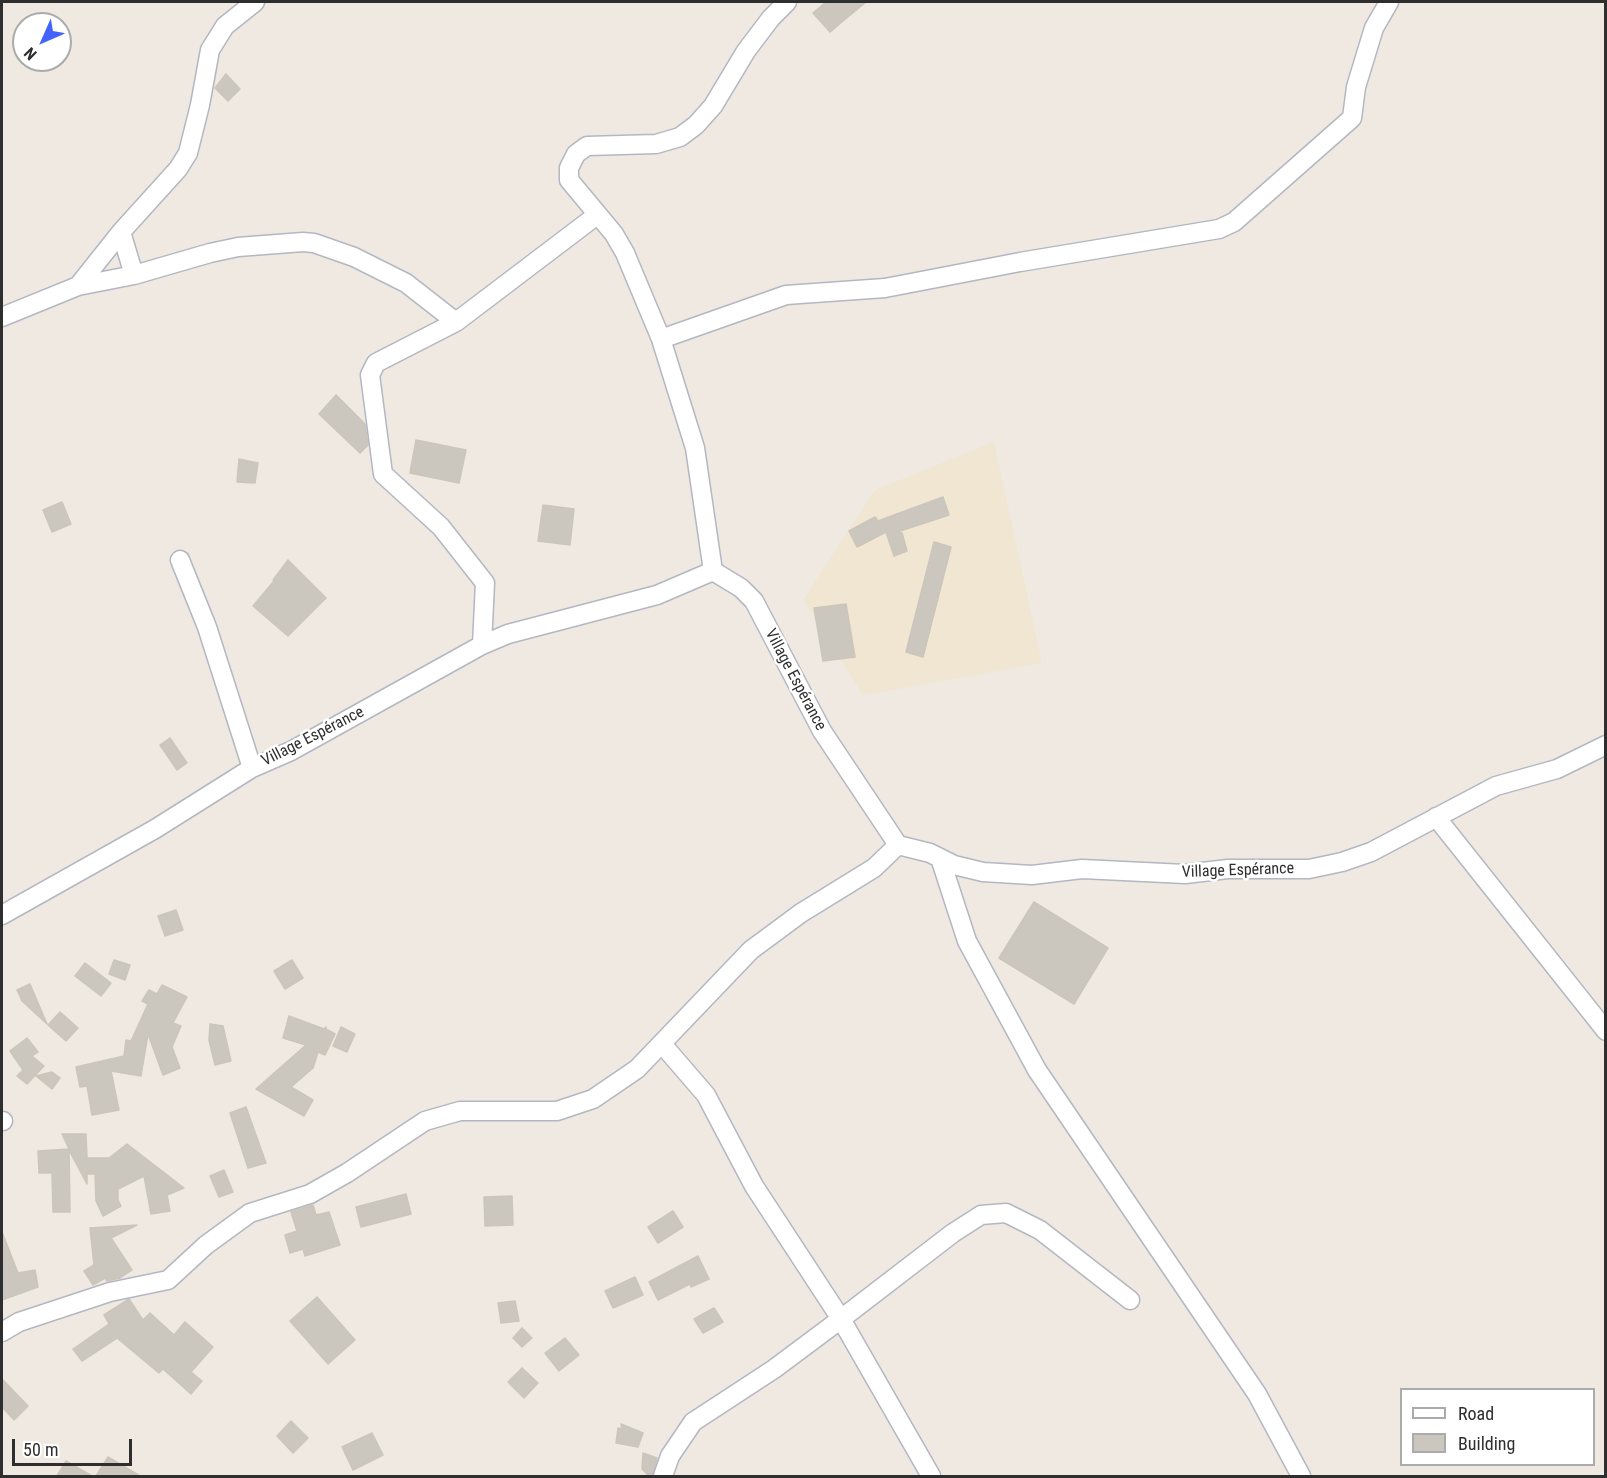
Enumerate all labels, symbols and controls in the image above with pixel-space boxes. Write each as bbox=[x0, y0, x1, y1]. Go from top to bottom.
north arrow bbox=[12, 12, 72, 72]
text: N bbox=[20, 43, 41, 64]
street label: Village Espérance bbox=[760, 626, 830, 734]
street label: Village Espérance bbox=[259, 703, 367, 771]
street label: Village Espérance bbox=[1182, 859, 1294, 883]
legend bbox=[1400, 1388, 1595, 1466]
text: Road bbox=[1458, 1403, 1494, 1424]
scale bar bbox=[15, 1427, 135, 1465]
text: Building bbox=[1458, 1433, 1515, 1454]
text: 50 m bbox=[23, 1439, 58, 1460]

